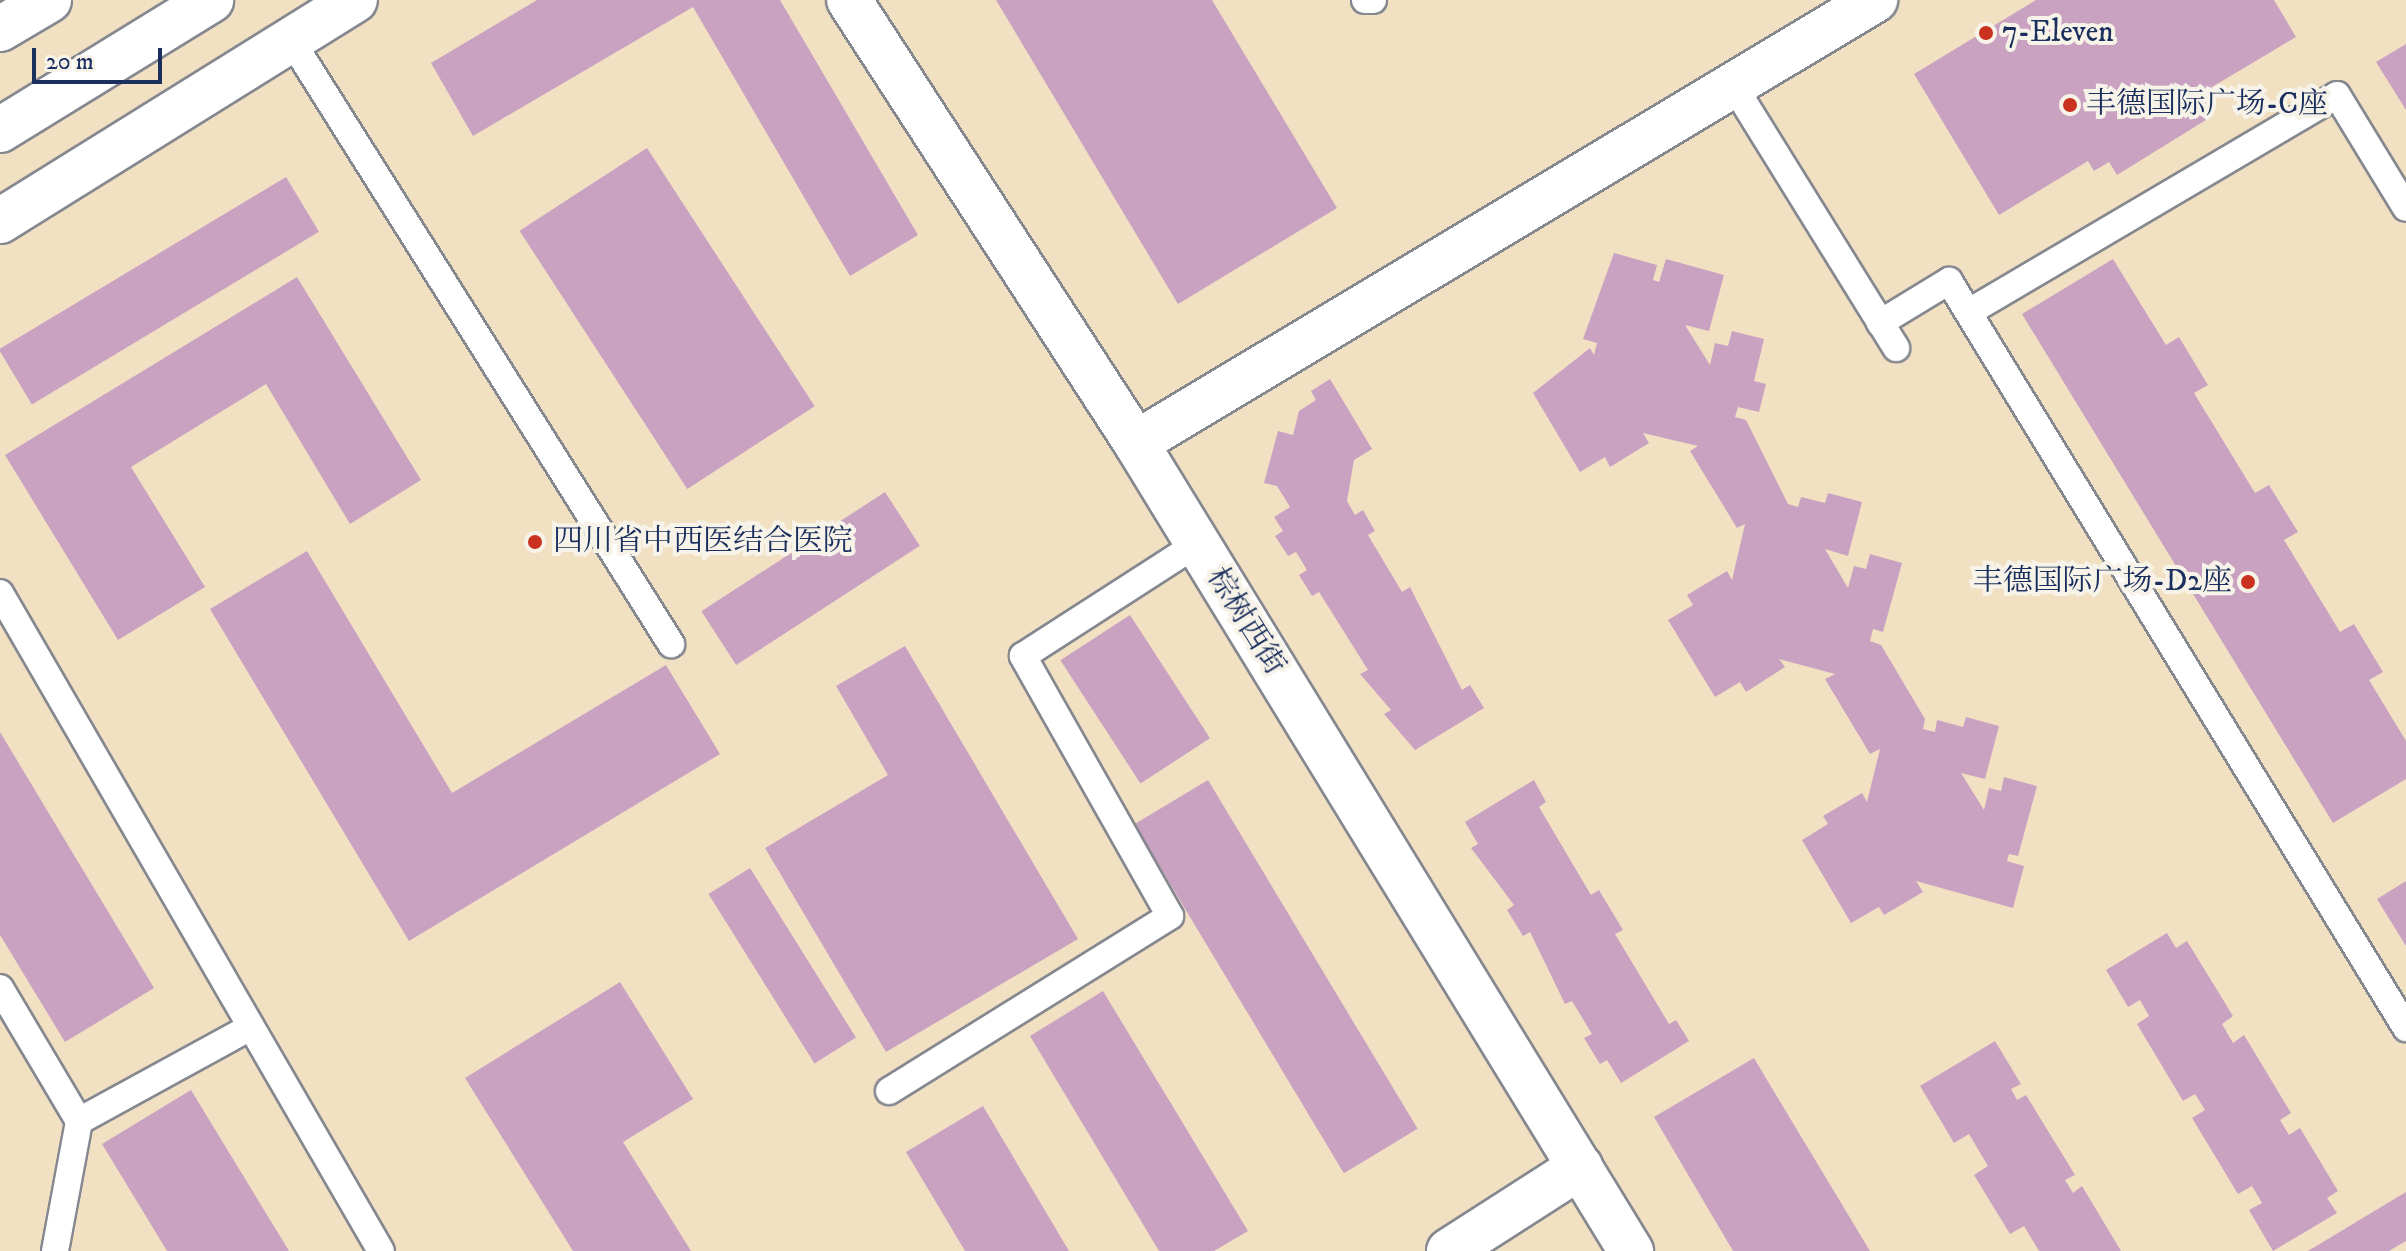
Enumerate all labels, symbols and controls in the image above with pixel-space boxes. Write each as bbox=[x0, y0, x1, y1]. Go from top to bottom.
place label: 7-Eleven bbox=[2002, 15, 2114, 51]
marker: 7-Eleven bbox=[1977, 24, 1995, 42]
scale bar bbox=[36, 32, 166, 82]
text: 20 m bbox=[46, 47, 94, 77]
place label: 丰德国际广场-C座 bbox=[2086, 87, 2328, 123]
marker: 丰德国际广场-C座 bbox=[2061, 96, 2079, 114]
place label: 四川省中西医结合医院 bbox=[553, 524, 853, 560]
marker: 四川省中西医结合医院 bbox=[524, 531, 546, 553]
street label: 棕树西街 bbox=[1198, 562, 1292, 682]
place label: 丰德国际广场-D2座 bbox=[1973, 564, 2232, 600]
marker: 丰德国际广场-D2座 bbox=[2239, 573, 2257, 591]

